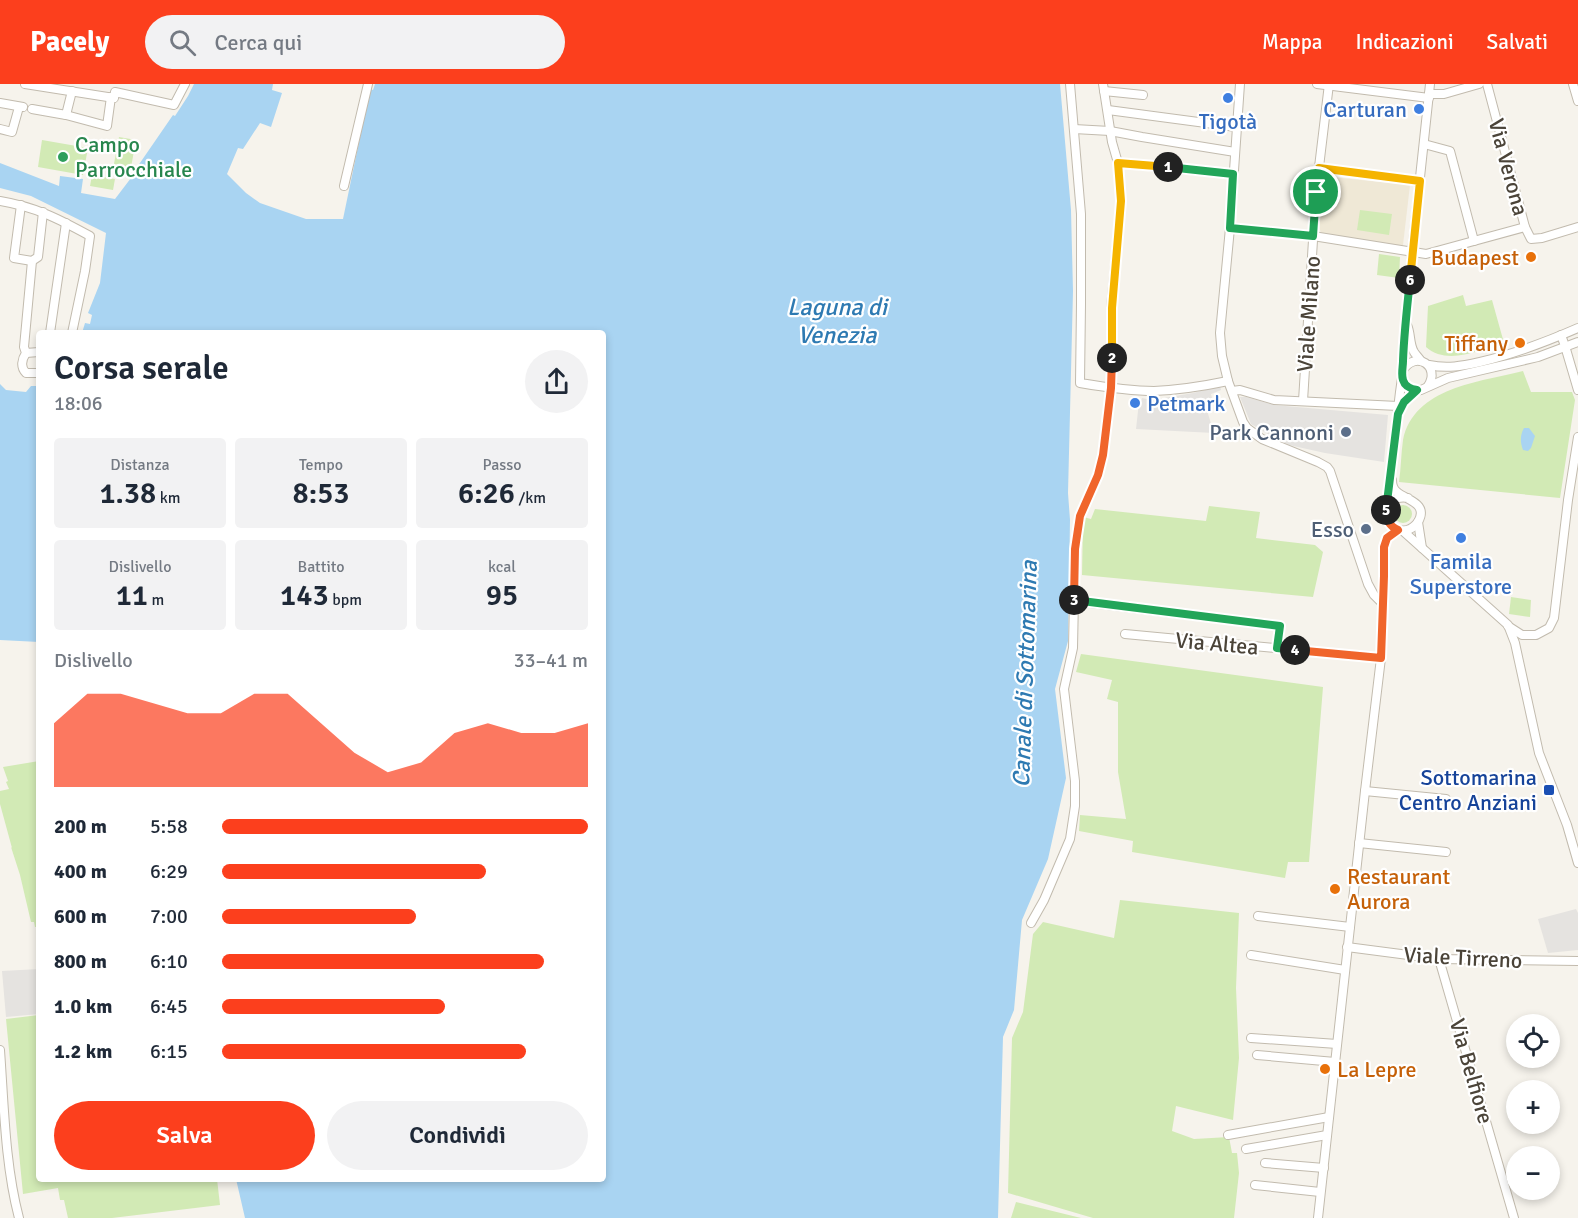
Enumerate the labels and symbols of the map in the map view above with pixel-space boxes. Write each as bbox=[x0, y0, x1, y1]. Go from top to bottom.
marker: Tigotà bbox=[1221, 91, 1235, 105]
place label: Carturan bbox=[1323, 96, 1407, 123]
marker: Carturan bbox=[1412, 102, 1426, 116]
place label: Tigotà bbox=[1199, 108, 1257, 135]
street label: Via Verona bbox=[1483, 116, 1534, 219]
place label: Campo Parrocchiale bbox=[75, 131, 192, 183]
marker: Campo Parrocchiale bbox=[56, 150, 70, 164]
pin: 1 bbox=[1153, 152, 1183, 182]
pin bbox=[1290, 166, 1341, 217]
place label: Budapest bbox=[1431, 244, 1519, 271]
marker: Budapest bbox=[1524, 250, 1538, 264]
street label: Viale Milano bbox=[1291, 255, 1326, 373]
pin: 6 bbox=[1395, 265, 1425, 295]
water label: Laguna di Venezia bbox=[787, 292, 889, 350]
place label: Tiffany bbox=[1444, 330, 1509, 357]
marker: Tiffany bbox=[1513, 336, 1527, 350]
pin: 2 bbox=[1097, 343, 1127, 373]
place label: Petmark bbox=[1147, 390, 1225, 417]
marker: Petmark bbox=[1128, 396, 1142, 410]
place label: Park Cannoni bbox=[1209, 419, 1334, 446]
marker: Park Cannoni bbox=[1339, 425, 1353, 439]
pin: 5 bbox=[1371, 495, 1401, 525]
place label: Esso bbox=[1311, 516, 1354, 543]
marker: Esso bbox=[1359, 522, 1373, 536]
marker: Famila Superstore bbox=[1454, 531, 1468, 545]
place label: Famila Superstore bbox=[1410, 548, 1512, 600]
water label: Canale di Sottomarina bbox=[1006, 559, 1044, 788]
pin: 3 bbox=[1059, 585, 1089, 615]
street label: Via Altea bbox=[1174, 626, 1260, 661]
pin: 4 bbox=[1280, 635, 1310, 665]
place label: Sottomarina Centro Anziani bbox=[1399, 764, 1537, 816]
marker: Sottomarina Centro Anziani bbox=[1542, 783, 1556, 797]
place label: Restaurant Aurora bbox=[1347, 863, 1451, 915]
marker: Restaurant Aurora bbox=[1328, 882, 1342, 896]
street label: Viale Tirreno bbox=[1403, 941, 1523, 974]
street label: Via Belfiore bbox=[1444, 1015, 1499, 1127]
place label: La Lepre bbox=[1337, 1056, 1417, 1083]
marker: La Lepre bbox=[1318, 1062, 1332, 1076]

